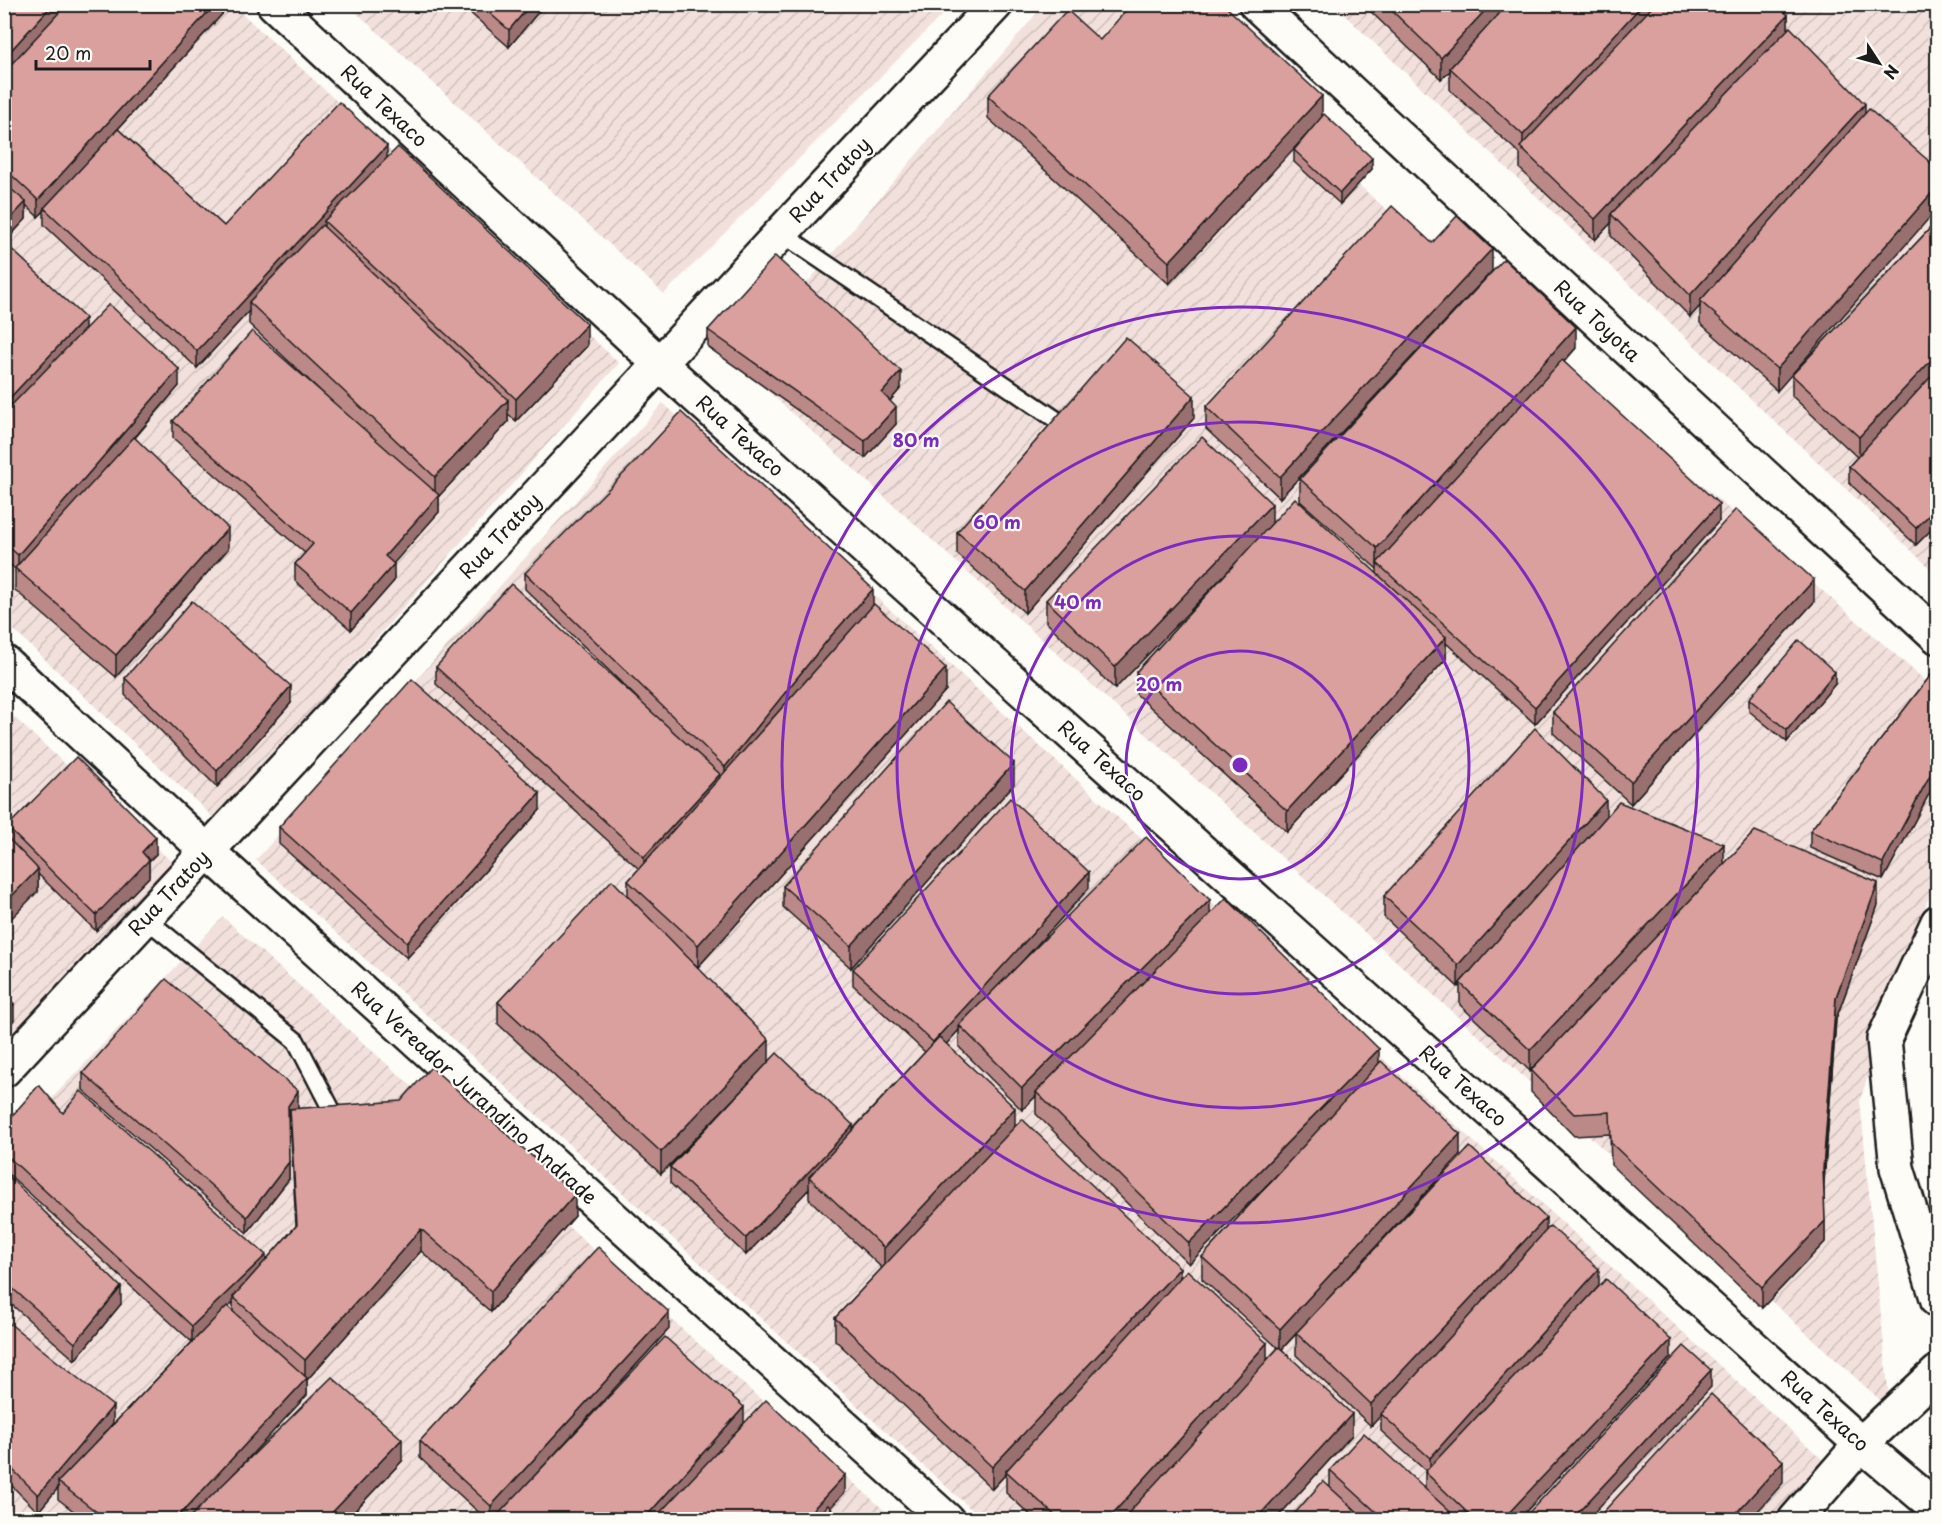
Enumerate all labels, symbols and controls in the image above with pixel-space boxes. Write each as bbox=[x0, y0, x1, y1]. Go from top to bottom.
scale bar bbox=[36, 33, 150, 71]
north arrow bbox=[1849, 33, 1909, 93]
text: 20 m bbox=[45, 39, 91, 66]
street label: Rua Texaco bbox=[334, 57, 435, 154]
text: N bbox=[1879, 60, 1905, 85]
street label: Rua Tratoy bbox=[781, 130, 877, 229]
street label: Rua Toyota bbox=[1548, 272, 1648, 369]
street label: Rua Texaco bbox=[690, 387, 791, 483]
text: 80 m bbox=[892, 426, 940, 453]
street label: Rua Tratoy bbox=[451, 486, 547, 585]
text: 60 m bbox=[973, 508, 1021, 535]
text: 40 m bbox=[1054, 588, 1102, 615]
text: 20 m bbox=[1136, 670, 1182, 697]
street label: Rua Texaco bbox=[1052, 712, 1153, 808]
centre of rings bbox=[1230, 755, 1250, 775]
street label: Rua Tratoy bbox=[120, 843, 216, 942]
street label: Rua Vereador Jurandino Andrade bbox=[345, 973, 604, 1211]
street label: Rua Texaco bbox=[1413, 1037, 1514, 1133]
street label: Rua Texaco bbox=[1775, 1362, 1876, 1458]

